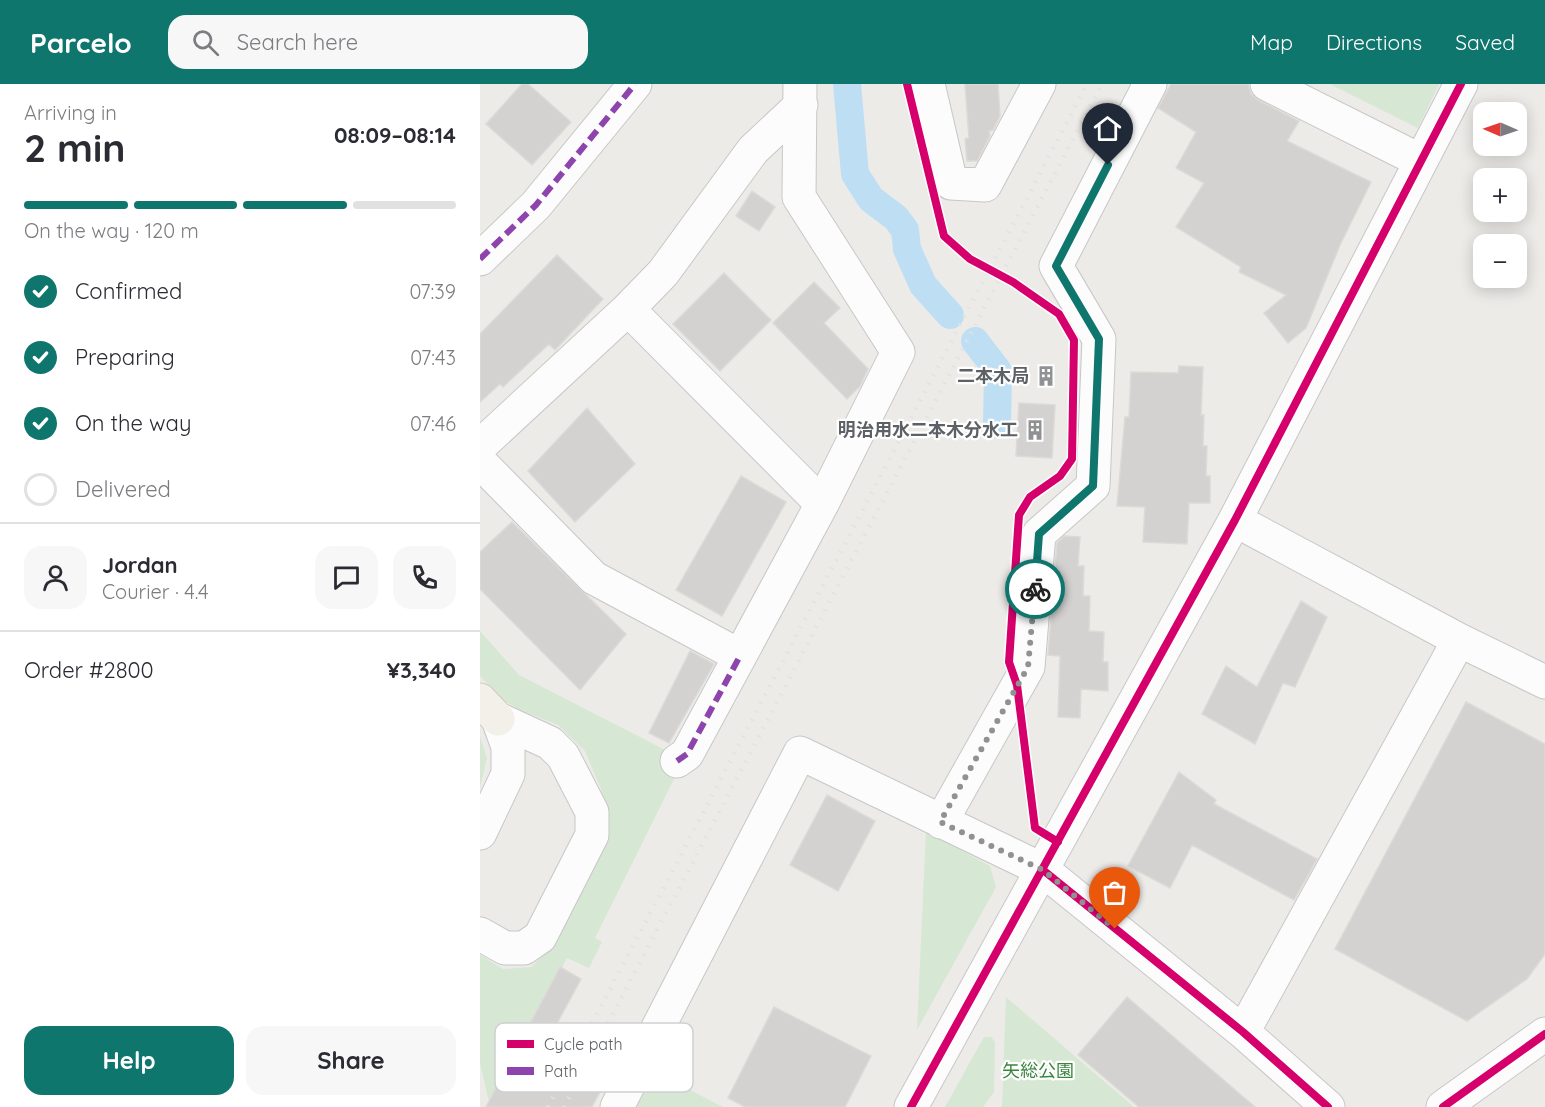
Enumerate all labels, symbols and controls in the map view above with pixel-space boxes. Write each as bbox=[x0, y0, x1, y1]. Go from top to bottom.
search box bbox=[168, 15, 588, 69]
text: Parcelo bbox=[30, 25, 132, 60]
icon: search bbox=[189, 26, 222, 59]
text: Search here bbox=[237, 28, 358, 56]
text: Map bbox=[1250, 29, 1293, 55]
text: Directions bbox=[1326, 29, 1422, 55]
text: Saved bbox=[1455, 29, 1515, 55]
text: Arriving in bbox=[24, 100, 117, 125]
north arrow bbox=[1473, 102, 1527, 156]
map controls bbox=[1473, 102, 1527, 288]
pin bbox=[1082, 103, 1133, 165]
icon: home bbox=[1091, 112, 1124, 145]
text: 08:09–08:14 bbox=[334, 121, 456, 149]
text: 2 min bbox=[24, 123, 126, 172]
button: + bbox=[1473, 168, 1527, 222]
text: On the way · 120 m bbox=[24, 218, 199, 243]
button: − bbox=[1473, 234, 1527, 288]
icon: check bbox=[24, 275, 57, 308]
text: Confirmed bbox=[75, 277, 182, 305]
text: 07:39 bbox=[410, 279, 456, 304]
icon: check bbox=[24, 341, 57, 374]
text: Preparing bbox=[75, 343, 175, 371]
text: 07:43 bbox=[410, 345, 456, 370]
place label: 二本木局 bbox=[957, 364, 1029, 387]
building icon: 二本木局 bbox=[1034, 364, 1058, 388]
icon: check bbox=[24, 407, 57, 440]
text: On the way bbox=[75, 409, 191, 437]
text: 07:46 bbox=[410, 411, 456, 436]
place label: 明治用水二本木分水工 bbox=[838, 418, 1018, 441]
building icon: 明治用水二本木分水工 bbox=[1023, 418, 1047, 442]
text: Delivered bbox=[75, 475, 171, 503]
button: person bbox=[24, 546, 87, 609]
button: chat bbox=[315, 546, 378, 609]
button: phone bbox=[393, 546, 456, 609]
text: Jordan bbox=[102, 551, 178, 579]
courier bbox=[1005, 559, 1065, 619]
icon: bike bbox=[1019, 573, 1052, 606]
text: Courier · 4.4 bbox=[102, 579, 208, 604]
text: Order #2800 bbox=[24, 656, 154, 684]
text: ¥3,340 bbox=[387, 656, 456, 684]
pin bbox=[1089, 867, 1140, 929]
icon: bag bbox=[1098, 876, 1131, 909]
legend bbox=[495, 1023, 693, 1092]
button: Help bbox=[24, 1026, 234, 1095]
button: Share bbox=[246, 1026, 456, 1095]
text: Cycle path bbox=[544, 1034, 623, 1054]
park label: 矢総公園 bbox=[1002, 1059, 1074, 1082]
text: Path bbox=[544, 1061, 578, 1081]

